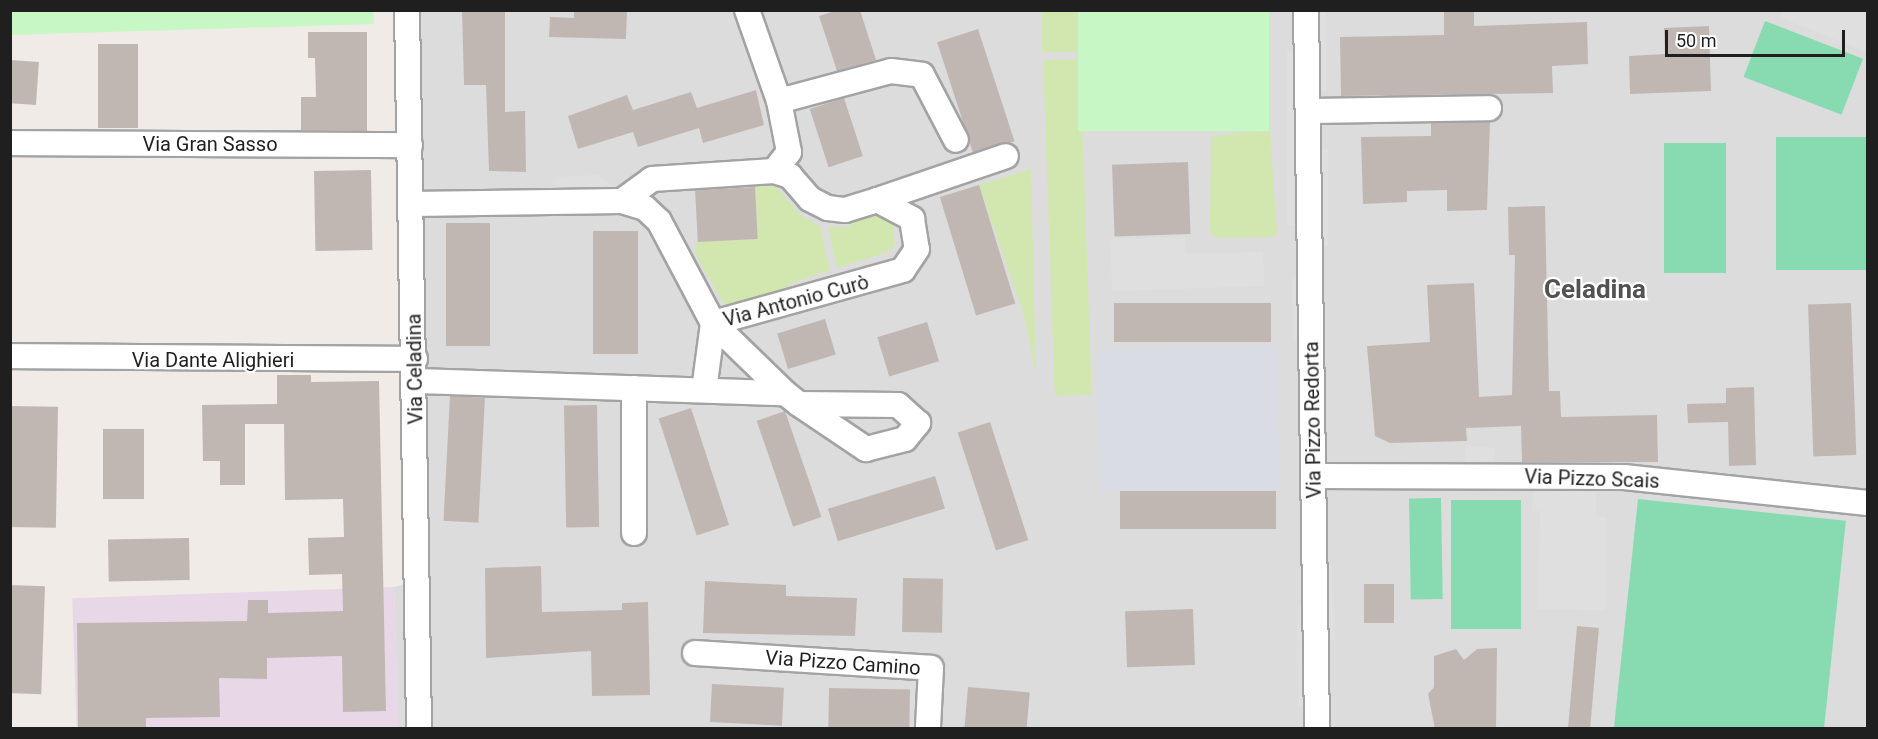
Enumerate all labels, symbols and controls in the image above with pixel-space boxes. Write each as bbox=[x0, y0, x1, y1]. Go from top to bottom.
scale bar bbox=[1668, 18, 1848, 56]
text: 50 m bbox=[1676, 30, 1716, 51]
street label: Via Gran Sasso bbox=[142, 132, 278, 156]
street label: Via Antonio Curò bbox=[721, 270, 871, 332]
district label: Celadina bbox=[1544, 274, 1646, 306]
street label: Via Celadina bbox=[402, 313, 428, 425]
street label: Via Pizzo Redorta bbox=[1300, 341, 1326, 499]
street label: Via Dante Alighieri bbox=[132, 348, 294, 372]
street label: Via Pizzo Scais bbox=[1524, 465, 1660, 493]
street label: Via Pizzo Camino bbox=[764, 646, 922, 680]

